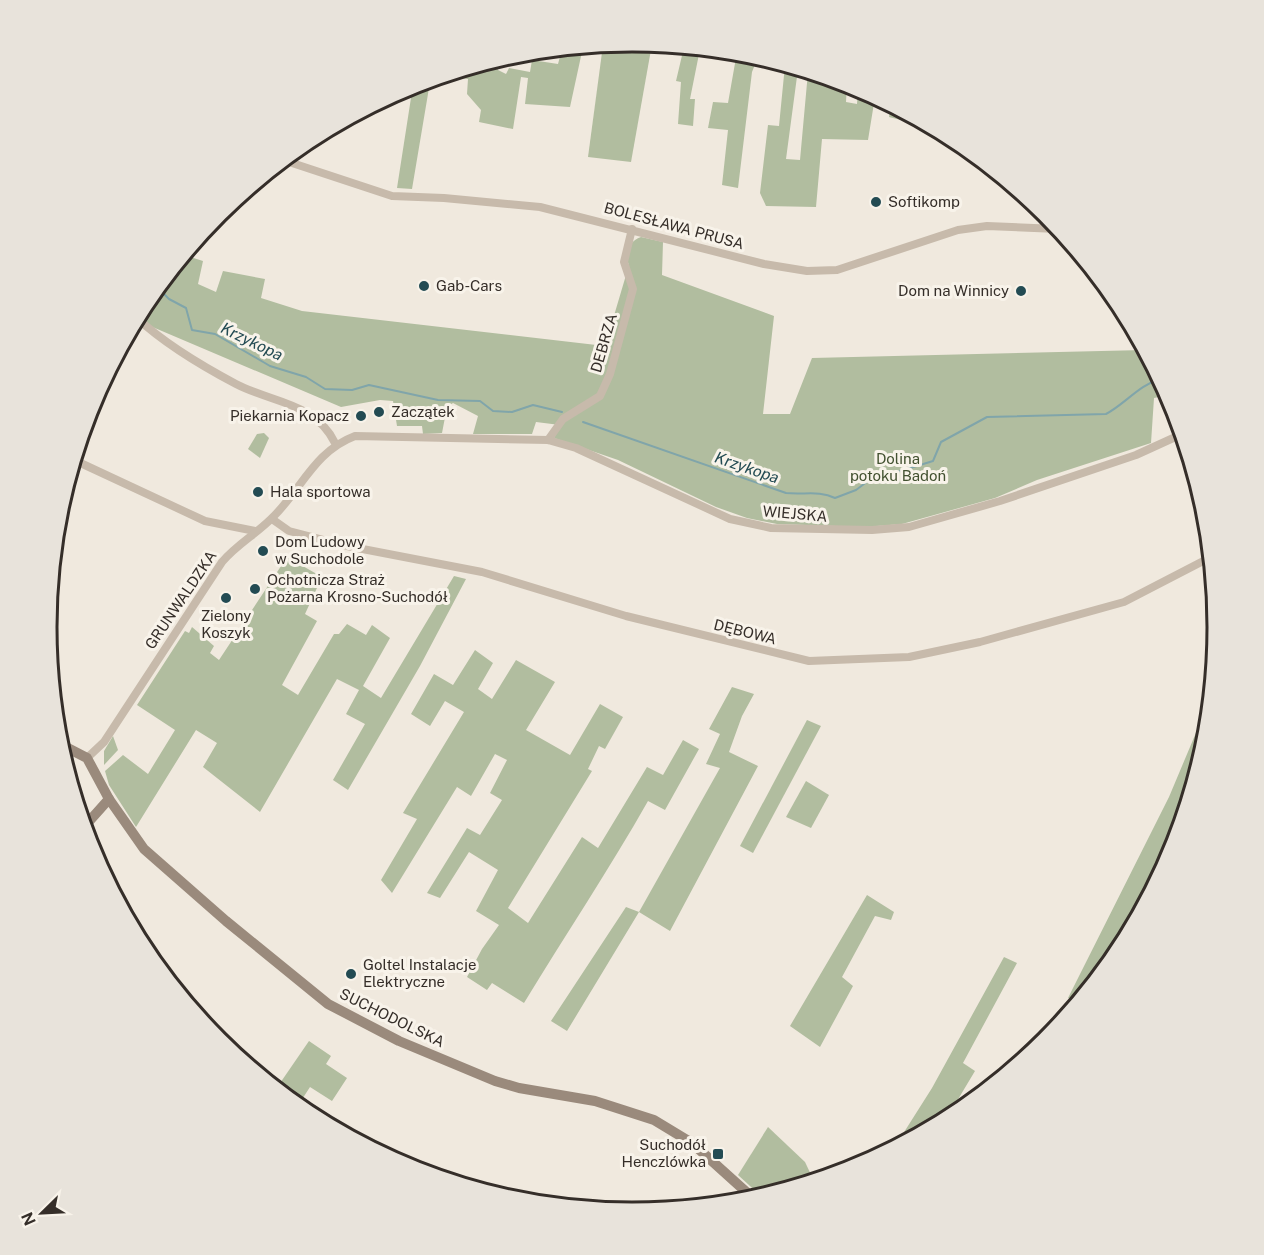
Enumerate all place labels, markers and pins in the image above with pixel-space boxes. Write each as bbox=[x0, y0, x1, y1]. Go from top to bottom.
place label: Softikomp bbox=[888, 193, 960, 210]
marker: Softikomp bbox=[869, 195, 883, 209]
place label: Gab-Cars bbox=[436, 277, 502, 294]
marker: Gab-Cars bbox=[417, 279, 431, 293]
place label: Dom na Winnicy bbox=[898, 282, 1009, 299]
marker: Dom na Winnicy bbox=[1014, 284, 1028, 298]
place label: Zaczątek bbox=[391, 403, 455, 420]
marker: Zaczątek bbox=[372, 405, 386, 419]
place label: Piekarnia Kopacz bbox=[230, 407, 349, 424]
marker: Piekarnia Kopacz bbox=[354, 409, 368, 423]
place label: Hala sportowa bbox=[270, 483, 371, 500]
marker: Hala sportowa bbox=[251, 485, 265, 499]
place label: Dom Ludowy w Suchodole bbox=[275, 533, 365, 567]
marker: Dom Ludowy w Suchodole bbox=[256, 544, 270, 558]
place label: Ochotnicza Straż Pożarna Krosno-Suchodół bbox=[267, 571, 448, 605]
marker: Ochotnicza Straż Pożarna Krosno-Suchodół bbox=[248, 582, 262, 596]
marker: Zielony Koszyk bbox=[219, 591, 233, 605]
place label: Zielony Koszyk bbox=[201, 607, 251, 641]
place label: Goltel Instalacje Elektryczne bbox=[363, 956, 476, 990]
marker: Goltel Instalacje Elektryczne bbox=[344, 967, 358, 981]
place label: Suchodół Henczlówka bbox=[622, 1136, 706, 1170]
marker: Suchodół Henczlówka bbox=[711, 1147, 725, 1161]

